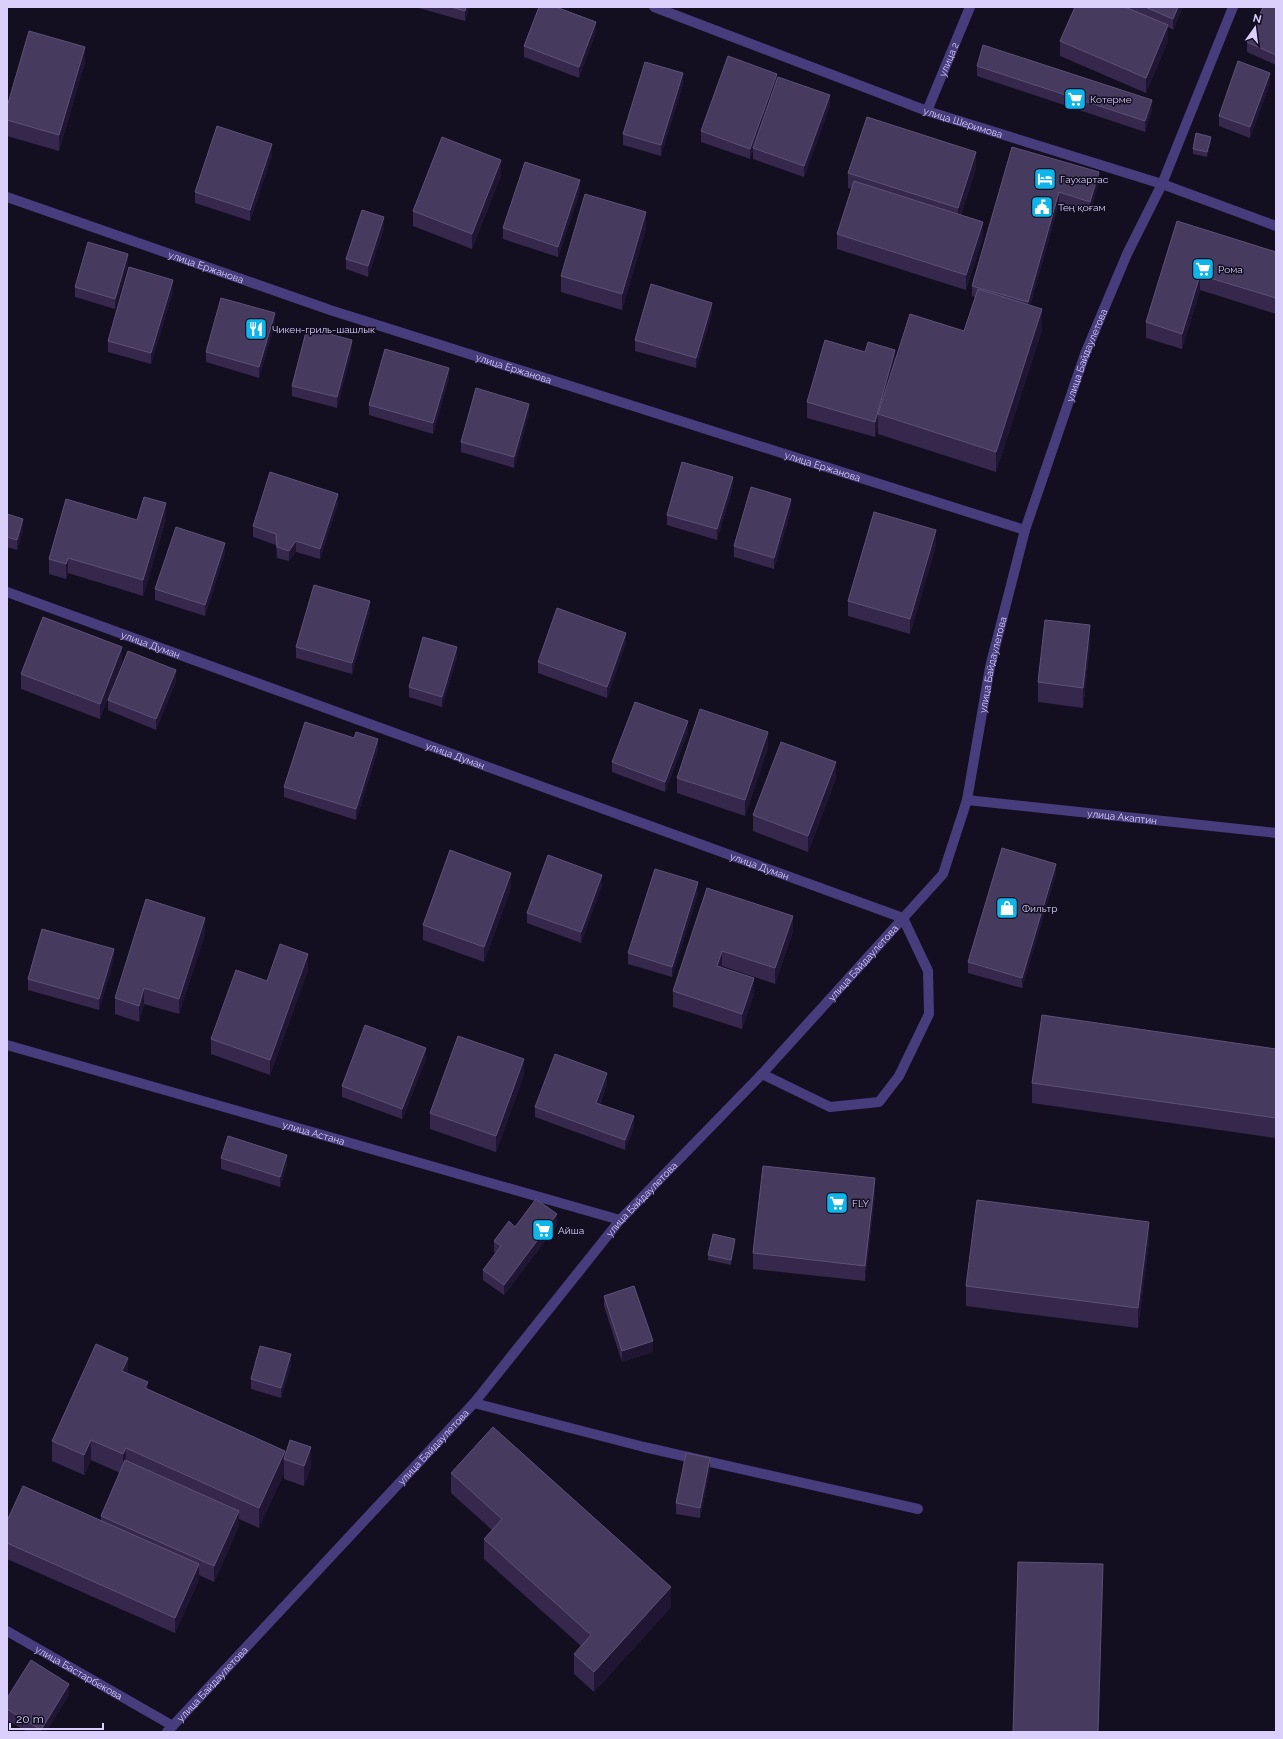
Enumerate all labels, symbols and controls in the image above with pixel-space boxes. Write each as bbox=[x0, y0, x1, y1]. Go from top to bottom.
north arrow bbox=[1235, 8, 1275, 48]
text: N bbox=[1252, 11, 1263, 26]
street label: улица 2 bbox=[936, 40, 960, 78]
supermarket icon: Котерме bbox=[1062, 86, 1088, 112]
place label: Котерме bbox=[1090, 94, 1132, 105]
street label: улица Шеримова bbox=[922, 105, 1004, 140]
hotel icon: Гаухартас bbox=[1032, 166, 1058, 192]
place label: Гаухартас bbox=[1060, 174, 1109, 185]
public building icon: Тең қоғам bbox=[1029, 194, 1055, 220]
place label: Тең қоғам bbox=[1058, 202, 1105, 213]
street label: улица Ержанова bbox=[167, 248, 245, 285]
supermarket icon: Рома bbox=[1190, 256, 1216, 282]
place label: Рома bbox=[1218, 264, 1243, 275]
street label: улица Байдаулетова bbox=[1064, 307, 1109, 403]
restaurant icon: Чикен-гриль-шашлык bbox=[243, 316, 269, 342]
place label: Чикен-гриль-шашлык bbox=[272, 324, 375, 335]
street label: улица Ержанова bbox=[474, 351, 553, 385]
street label: улица Ержанова bbox=[783, 449, 862, 483]
street label: улица Байдаулетова bbox=[977, 615, 1008, 714]
street label: улица Думан bbox=[120, 629, 182, 660]
street label: улица Думан bbox=[424, 739, 486, 771]
street label: улица Акаптин bbox=[1087, 807, 1158, 826]
street label: улица Думан bbox=[729, 850, 791, 882]
shop icon: Фильтр bbox=[994, 895, 1020, 921]
place label: Фильтр bbox=[1022, 903, 1058, 914]
street label: улица Байдаулетова bbox=[826, 922, 900, 1003]
street label: улица Астана bbox=[281, 1118, 346, 1147]
street label: улица Байдаулетова bbox=[604, 1159, 679, 1239]
supermarket icon: FLY bbox=[824, 1190, 850, 1216]
place label: FLY bbox=[852, 1198, 870, 1209]
supermarket icon: Айша bbox=[530, 1217, 556, 1243]
place label: Айша bbox=[558, 1225, 584, 1236]
street label: улица Байдаулетова bbox=[395, 1407, 471, 1487]
street label: улица Бастарбекова bbox=[34, 1643, 124, 1701]
street label: улица Байдаулетова bbox=[174, 1644, 250, 1724]
scale bar bbox=[10, 1705, 103, 1731]
text: 20 m bbox=[16, 1712, 44, 1726]

